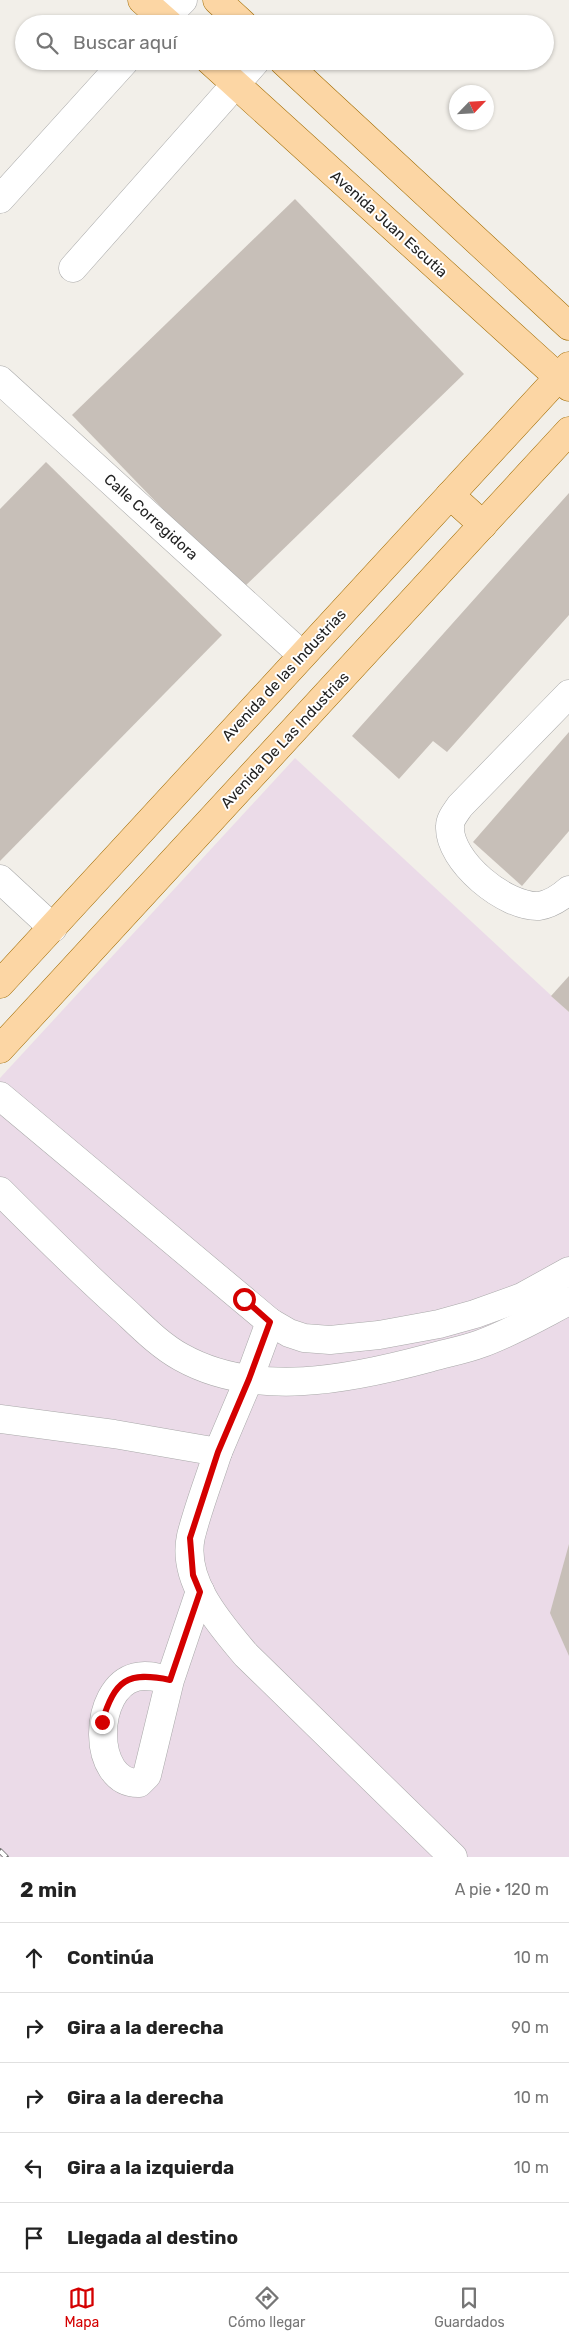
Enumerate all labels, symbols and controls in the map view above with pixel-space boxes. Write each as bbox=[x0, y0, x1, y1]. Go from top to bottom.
search box bbox=[15, 15, 554, 70]
icon: search bbox=[33, 29, 61, 57]
text: Buscar aquí bbox=[73, 31, 177, 54]
north arrow bbox=[449, 85, 494, 130]
street label: Avenida Juan Escutia bbox=[327, 167, 451, 281]
street label: Calle Corregidora bbox=[100, 470, 202, 564]
street label: Avenida de las Industrias bbox=[218, 605, 350, 745]
street label: Avenida De Las Industrias bbox=[217, 668, 353, 812]
route start bbox=[233, 1288, 256, 1311]
route end bbox=[91, 1711, 114, 1734]
text: 2 min bbox=[20, 1877, 77, 1902]
text: A pie · 120 m bbox=[455, 1880, 549, 1899]
icon: ahead bbox=[20, 1944, 48, 1972]
text: Continúa bbox=[67, 1946, 154, 1969]
text: 10 m bbox=[514, 1948, 549, 1967]
icon: right bbox=[20, 2014, 48, 2042]
text: Gira a la derecha bbox=[67, 2016, 224, 2039]
text: 90 m bbox=[511, 2018, 549, 2037]
icon: right bbox=[20, 2084, 48, 2112]
text: Gira a la derecha bbox=[67, 2086, 224, 2109]
text: 10 m bbox=[514, 2088, 549, 2107]
icon: left bbox=[20, 2154, 48, 2182]
text: Gira a la izquierda bbox=[67, 2156, 234, 2179]
text: 10 m bbox=[514, 2158, 549, 2177]
icon: arrive bbox=[20, 2224, 48, 2252]
text: Llegada al destino bbox=[67, 2226, 238, 2249]
tab: Mapa bbox=[64, 2284, 99, 2331]
tab: Cómo llegar bbox=[228, 2284, 305, 2331]
tab: Guardados bbox=[434, 2284, 505, 2331]

